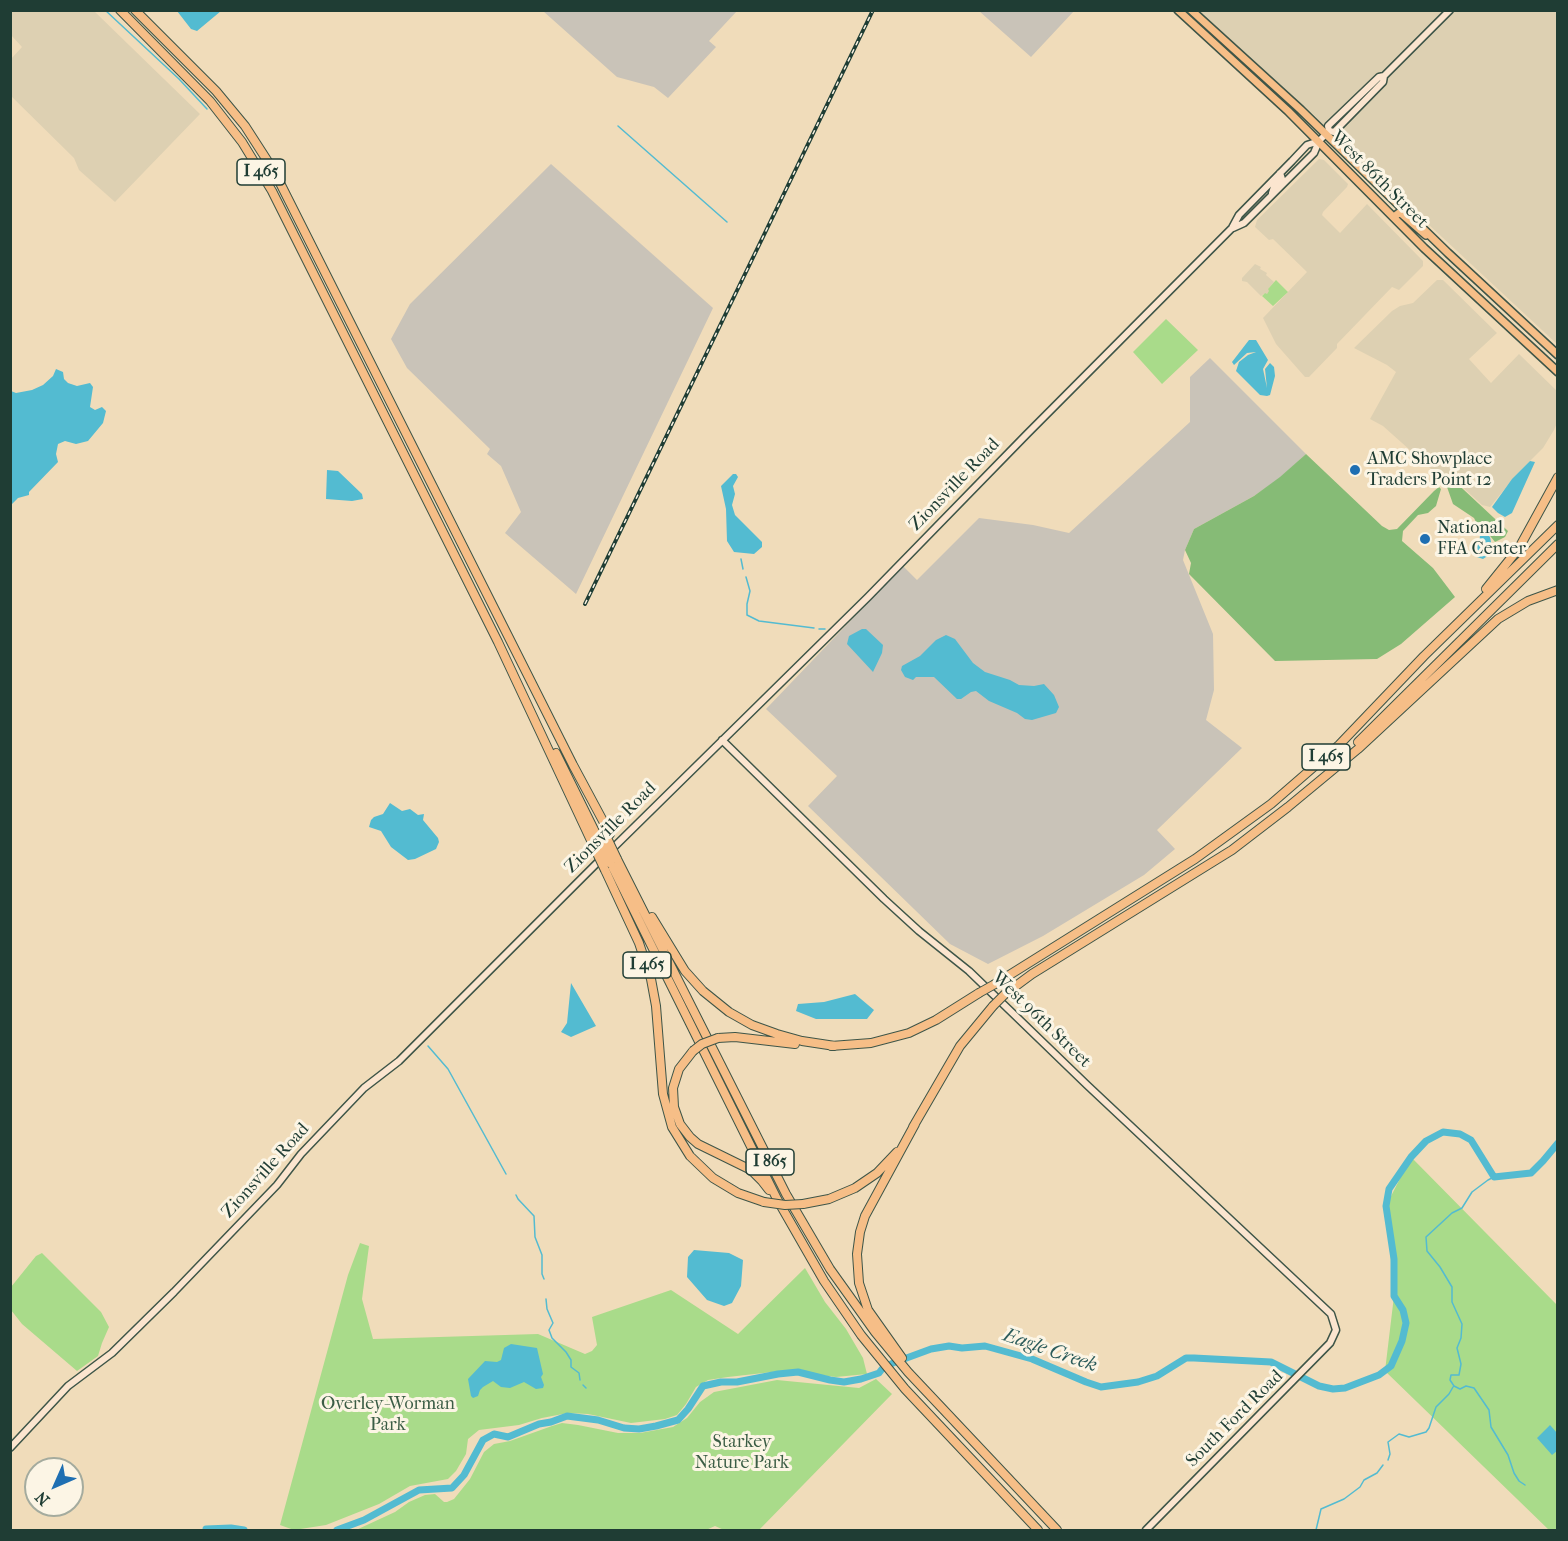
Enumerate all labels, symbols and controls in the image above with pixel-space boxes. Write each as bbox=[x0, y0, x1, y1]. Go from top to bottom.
street label: West 86th Street bbox=[1326, 127, 1432, 233]
road number: I 465 bbox=[237, 159, 285, 185]
street label: Zionsville Road bbox=[905, 434, 1005, 536]
place label: AMC Showplace Traders Point 12 bbox=[1367, 449, 1492, 492]
marker: AMC Showplace Traders Point 12 bbox=[1348, 463, 1362, 477]
place label: National FFA Center bbox=[1437, 518, 1526, 560]
marker: National FFA Center bbox=[1418, 532, 1432, 546]
road number: I 465 bbox=[1302, 744, 1350, 770]
street label: Zionsville Road bbox=[561, 778, 661, 878]
road number: I 465 bbox=[623, 952, 671, 978]
street label: West 96th Street bbox=[987, 967, 1095, 1073]
street label: Zionsville Road bbox=[218, 1119, 314, 1223]
road number: I 865 bbox=[746, 1149, 794, 1175]
water label: Eagle Creek bbox=[1000, 1324, 1100, 1378]
street label: South Ford Road bbox=[1182, 1366, 1288, 1472]
park label: Overley-Worman Park bbox=[321, 1394, 455, 1436]
park label: Starkey Nature Park bbox=[695, 1432, 789, 1474]
north arrow bbox=[24, 1457, 84, 1517]
text: N bbox=[31, 1488, 53, 1510]

